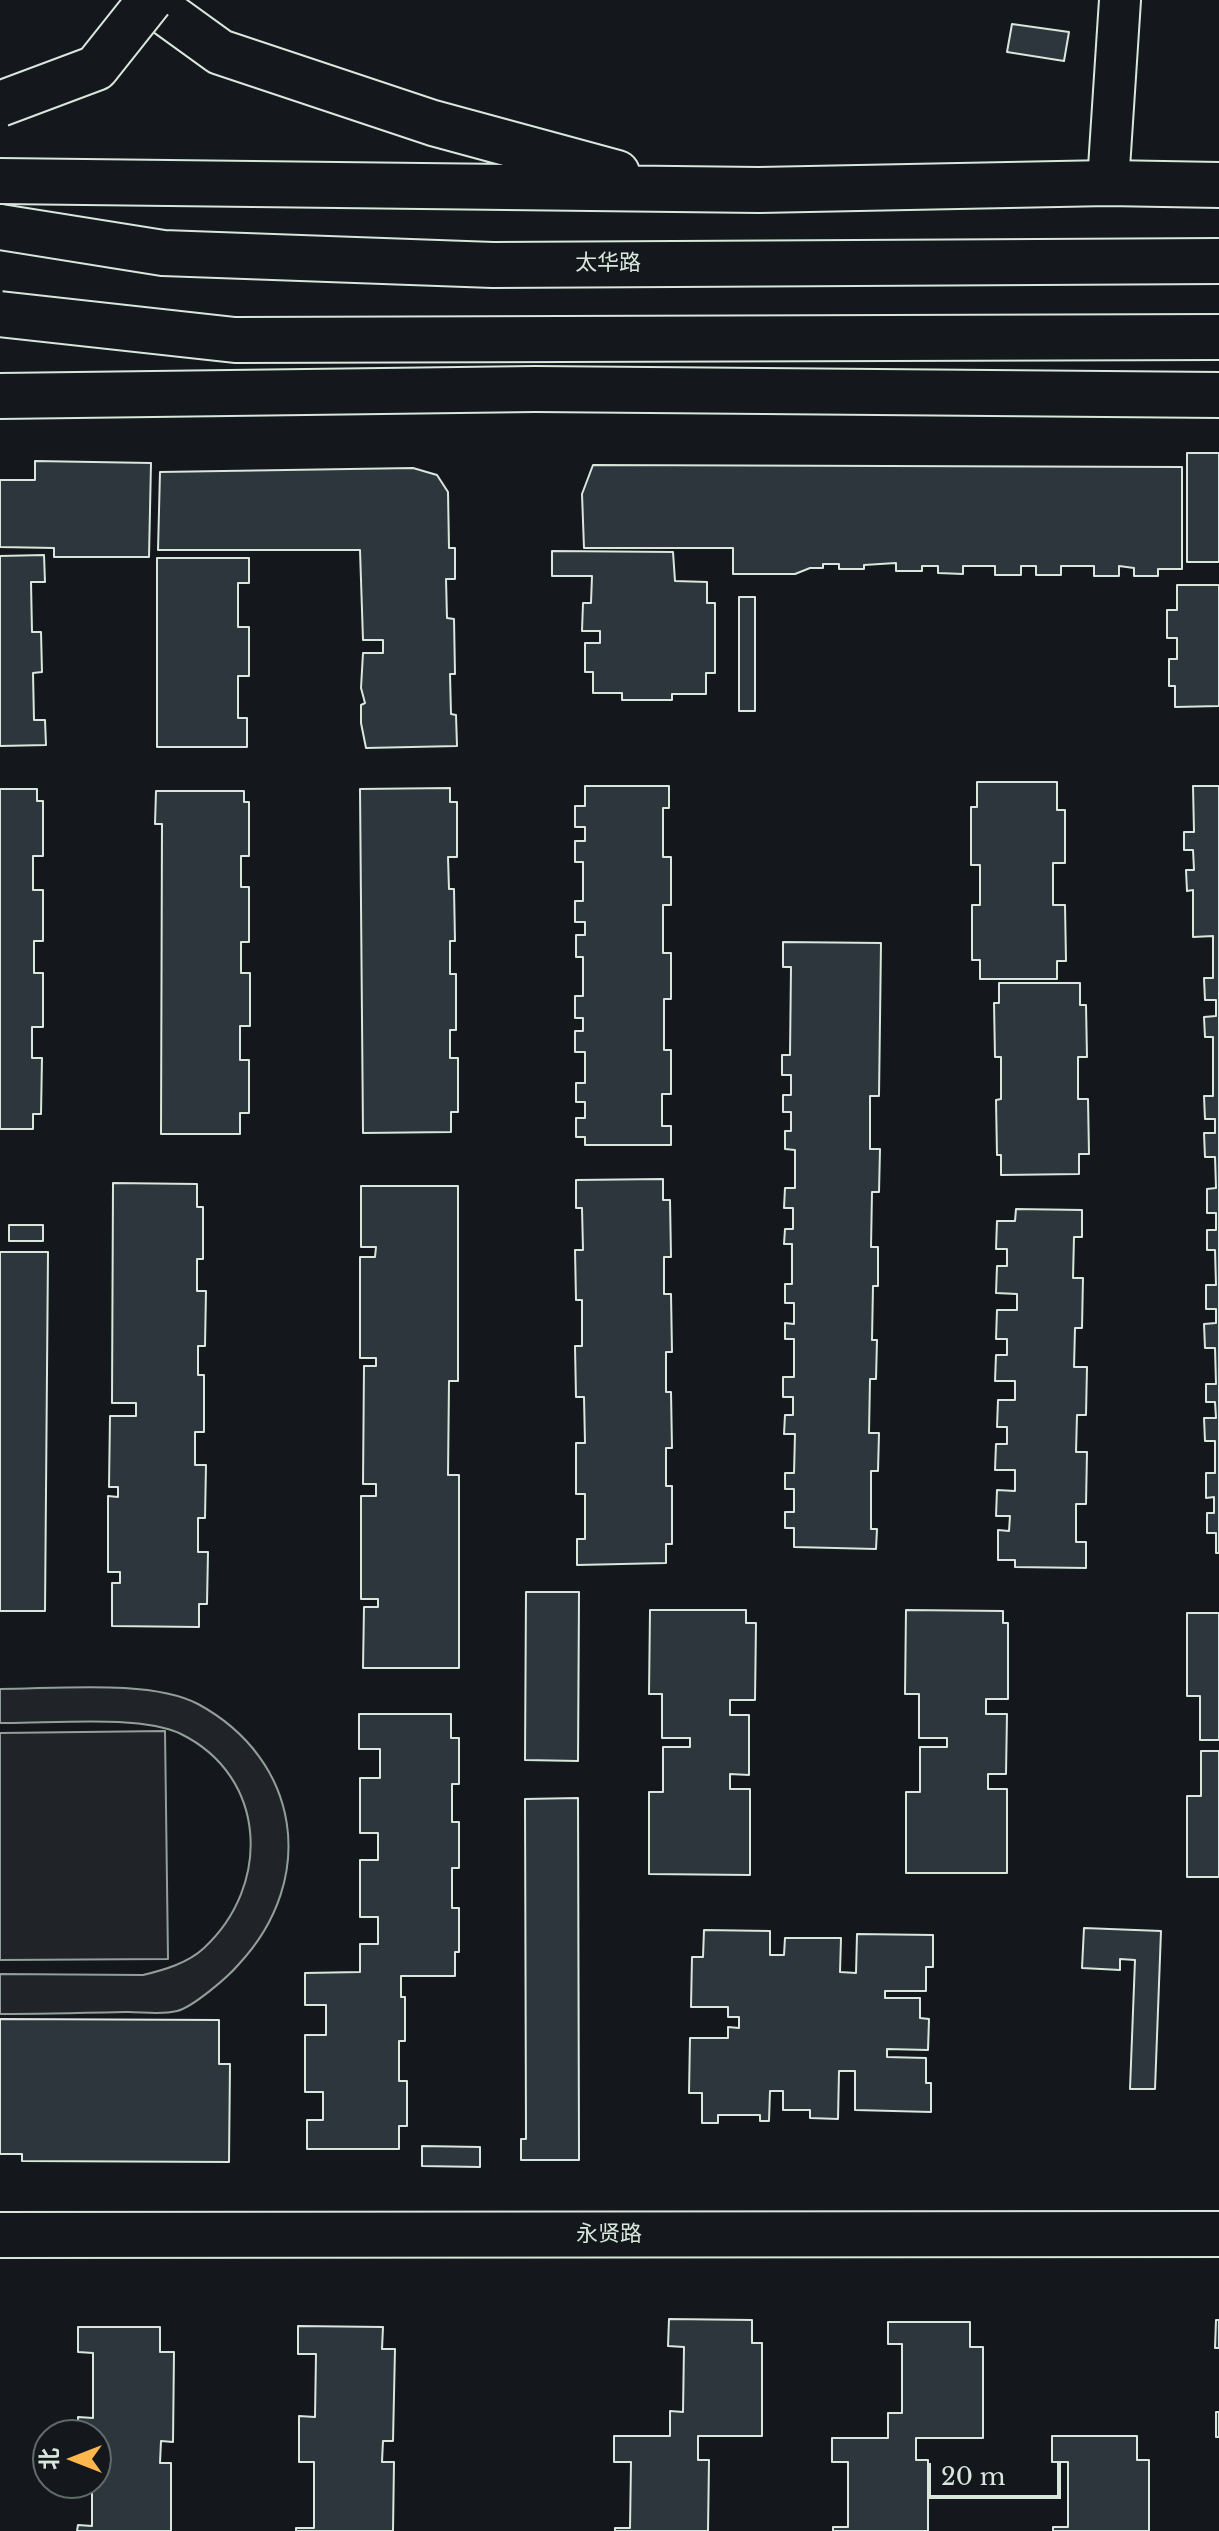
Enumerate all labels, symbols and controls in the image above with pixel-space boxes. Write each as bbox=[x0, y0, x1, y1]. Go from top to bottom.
street label: 太华路 bbox=[575, 251, 641, 277]
street label: 永贤路 bbox=[576, 2222, 642, 2248]
north arrow bbox=[32, 2419, 112, 2499]
scale bar bbox=[931, 2447, 1065, 2497]
text: 北 bbox=[36, 2448, 63, 2470]
text: 20 m bbox=[941, 2462, 1006, 2491]

